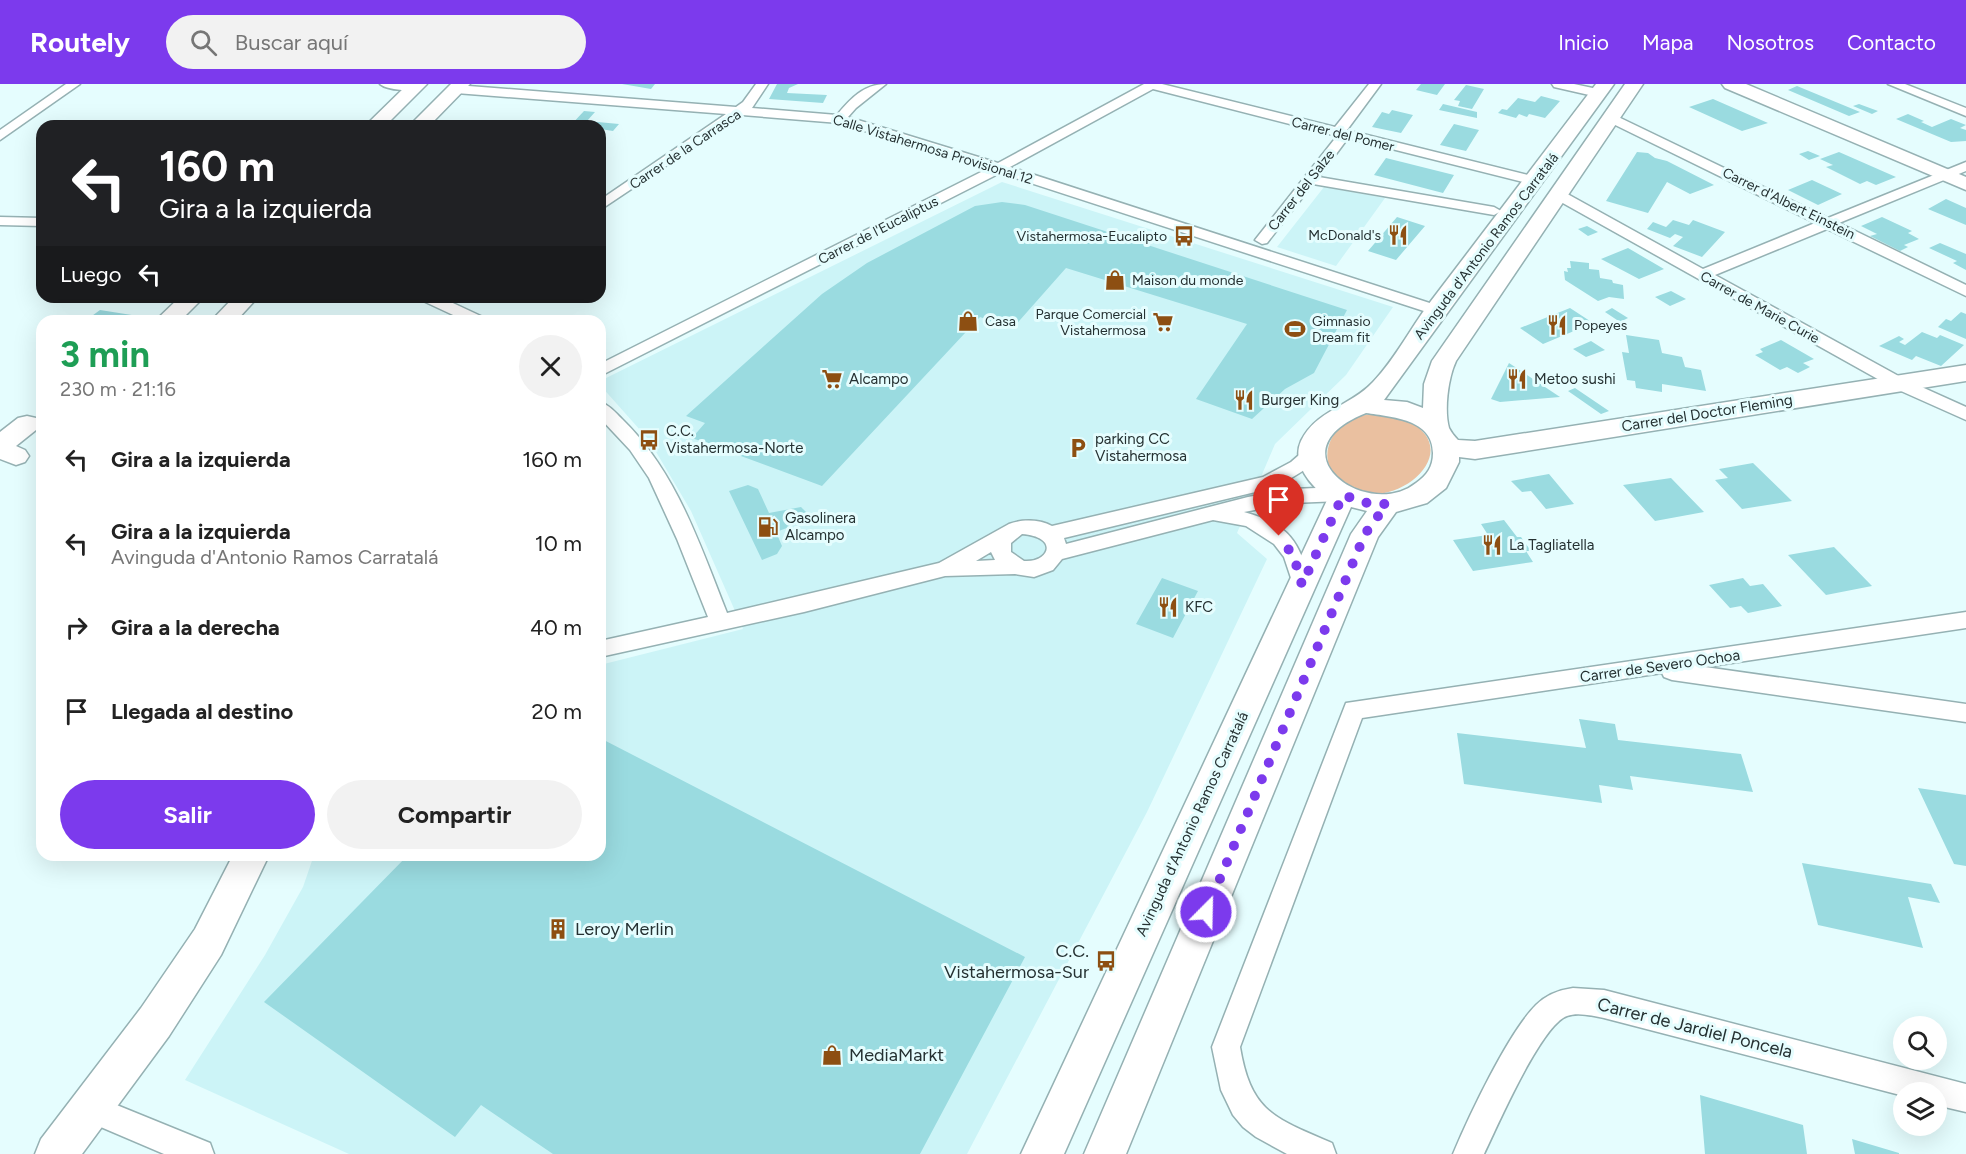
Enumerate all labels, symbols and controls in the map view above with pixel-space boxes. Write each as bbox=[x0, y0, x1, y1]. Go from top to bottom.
search box bbox=[166, 15, 586, 69]
text: Routely bbox=[30, 25, 130, 59]
icon: search bbox=[187, 26, 220, 59]
text: Buscar aquí bbox=[235, 29, 348, 56]
text: Inicio bbox=[1558, 30, 1609, 55]
text: Mapa bbox=[1642, 30, 1694, 55]
text: Nosotros bbox=[1727, 30, 1814, 55]
text: Contacto bbox=[1847, 30, 1936, 55]
street label: Carrer de la Carrasca bbox=[626, 106, 744, 193]
street label: Calle Vistahermosa Provisional 12 bbox=[831, 111, 1035, 188]
street label: Carrer del Pomer bbox=[1290, 114, 1396, 156]
text: 160 m bbox=[159, 141, 275, 192]
icon: left bbox=[60, 144, 138, 222]
street label: Carrer del Salze bbox=[1264, 146, 1339, 234]
street label: Avinguda d'Antonio Ramos Carratalá bbox=[1411, 150, 1562, 343]
street label: Carrer d'Albert Einstein bbox=[1720, 164, 1858, 243]
text: Gira a la izquierda bbox=[159, 192, 372, 225]
street label: Carrer de l'Eucaliptus bbox=[815, 193, 941, 268]
restaurant icon: McDonald's bbox=[1386, 223, 1410, 247]
bus stop icon: Vistahermosa-Eucalipto bbox=[1172, 224, 1196, 248]
place label: McDonald's bbox=[1308, 227, 1381, 244]
place label: Vistahermosa-Eucalipto bbox=[1017, 228, 1167, 245]
icon: left bbox=[133, 258, 166, 291]
text: Luego bbox=[60, 261, 121, 288]
shop icon: Maison du monde bbox=[1103, 268, 1127, 292]
street label: Carrer de Marie Curie bbox=[1697, 268, 1823, 347]
place label: Maison du monde bbox=[1132, 272, 1244, 289]
place label: Parque Comercial Vistahermosa bbox=[1036, 306, 1146, 339]
shop icon: Casa bbox=[956, 309, 980, 333]
supermarket icon: Parque Comercial Vistahermosa bbox=[1151, 310, 1175, 334]
place label: Casa bbox=[985, 313, 1016, 330]
place label: Gimnasio Dream fit bbox=[1312, 313, 1371, 346]
restaurant icon: Popeyes bbox=[1545, 313, 1569, 337]
sports icon: Gimnasio Dream fit bbox=[1283, 317, 1307, 341]
place label: Popeyes bbox=[1574, 317, 1627, 334]
text: 3 min bbox=[60, 333, 150, 376]
button: close bbox=[519, 335, 582, 398]
supermarket icon: Alcampo bbox=[820, 367, 844, 391]
restaurant icon: Metoo sushi bbox=[1505, 367, 1529, 391]
place label: Alcampo bbox=[849, 370, 909, 388]
place label: Metoo sushi bbox=[1534, 370, 1616, 388]
text: 230 m · 21:16 bbox=[60, 377, 176, 401]
restaurant icon: Burger King bbox=[1232, 388, 1256, 412]
place label: Burger King bbox=[1261, 391, 1339, 409]
street label: Carrer del Doctor Fleming bbox=[1620, 391, 1794, 435]
place label: C.C. Vistahermosa-Norte bbox=[666, 422, 803, 457]
bus stop icon: C.C. Vistahermosa-Norte bbox=[637, 428, 661, 452]
place label: parking CC Vistahermosa bbox=[1095, 430, 1187, 465]
parking icon: parking CC Vistahermosa bbox=[1066, 436, 1090, 460]
icon: left bbox=[60, 443, 93, 476]
text: Gira a la izquierda bbox=[111, 446, 291, 473]
text: 160 m bbox=[522, 446, 582, 473]
pin bbox=[1253, 474, 1304, 536]
icon: arrive bbox=[1262, 483, 1295, 516]
place label: Gasolinera Alcampo bbox=[785, 509, 856, 544]
fuel station icon: Gasolinera Alcampo bbox=[756, 515, 780, 539]
text: Gira a la izquierda bbox=[111, 518, 291, 545]
icon: left bbox=[60, 527, 93, 560]
text: 10 m bbox=[535, 530, 582, 557]
restaurant icon: La Tagliatella bbox=[1480, 533, 1504, 557]
place label: La Tagliatella bbox=[1509, 536, 1594, 554]
text: Avinguda d'Antonio Ramos Carratalá bbox=[111, 545, 438, 569]
restaurant icon: KFC bbox=[1156, 595, 1180, 619]
place label: KFC bbox=[1185, 598, 1213, 616]
icon: right bbox=[60, 611, 93, 644]
text: Gira a la derecha bbox=[111, 614, 280, 641]
text: 40 m bbox=[530, 614, 582, 641]
street label: Carrer de Severo Ochoa bbox=[1579, 646, 1741, 686]
icon: arrive bbox=[60, 695, 93, 728]
text: Llegada al destino bbox=[111, 698, 293, 725]
text: 20 m bbox=[531, 698, 582, 725]
street label: Avinguda d'Antonio Ramos Carratalá bbox=[1132, 709, 1252, 939]
button: Salir bbox=[60, 780, 315, 849]
button: Compartir bbox=[327, 780, 582, 849]
position arrow bbox=[1174, 880, 1238, 944]
building icon: Leroy Merlin bbox=[546, 917, 570, 941]
place label: Leroy Merlin bbox=[575, 918, 674, 940]
place label: C.C. Vistahermosa-Sur bbox=[944, 940, 1089, 983]
bus stop icon: C.C. Vistahermosa-Sur bbox=[1094, 949, 1118, 973]
street label: Carrer de Jardiel Poncela bbox=[1595, 993, 1795, 1063]
map controls bbox=[1893, 1016, 1947, 1136]
button: search bbox=[1893, 1016, 1947, 1070]
shop icon: MediaMarkt bbox=[820, 1043, 844, 1067]
place label: MediaMarkt bbox=[849, 1044, 944, 1066]
button: layers bbox=[1893, 1082, 1947, 1136]

